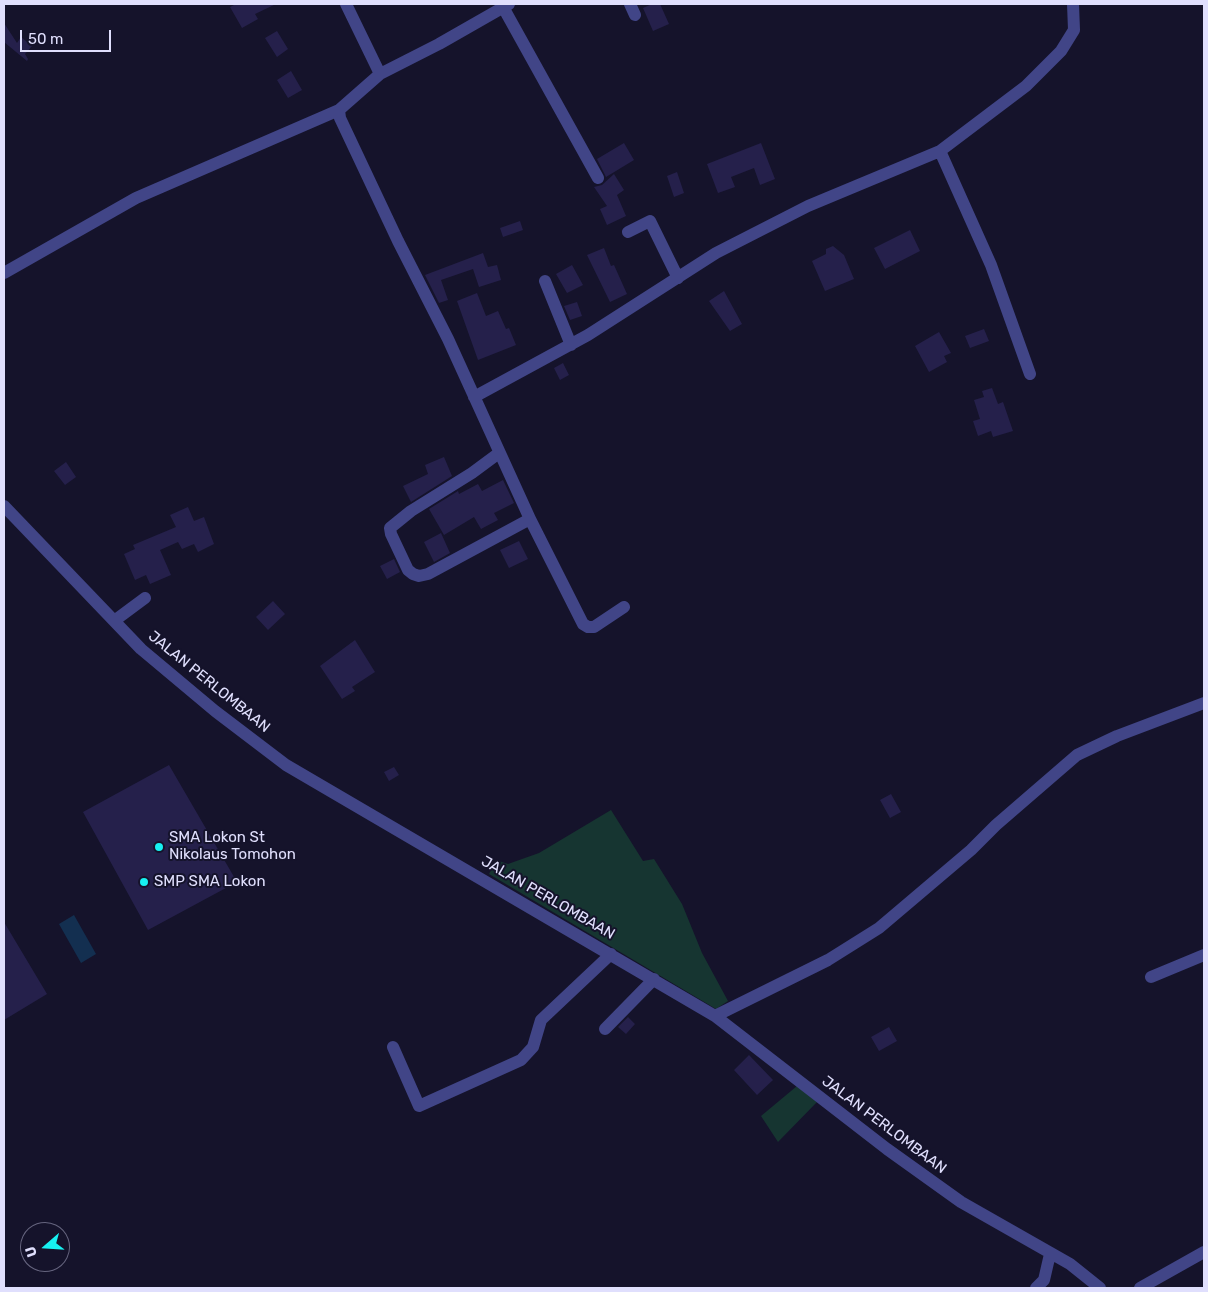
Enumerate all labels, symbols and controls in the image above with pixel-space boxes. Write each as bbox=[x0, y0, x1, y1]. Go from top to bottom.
scale bar bbox=[22, 20, 114, 52]
text: 50 m bbox=[28, 30, 63, 48]
street label: JALAN PERLOMBAAN bbox=[145, 627, 273, 737]
place label: SMA Lokon St Nikolaus Tomohon bbox=[169, 829, 296, 864]
marker: SMA Lokon St Nikolaus Tomohon bbox=[153, 841, 165, 853]
street label: JALAN PERLOMBAAN bbox=[478, 852, 618, 944]
place label: SMP SMA Lokon bbox=[154, 873, 265, 891]
marker: SMP SMA Lokon bbox=[138, 876, 150, 888]
street label: JALAN PERLOMBAAN bbox=[818, 1072, 950, 1178]
north arrow bbox=[20, 1222, 70, 1272]
text: U bbox=[22, 1244, 41, 1259]

